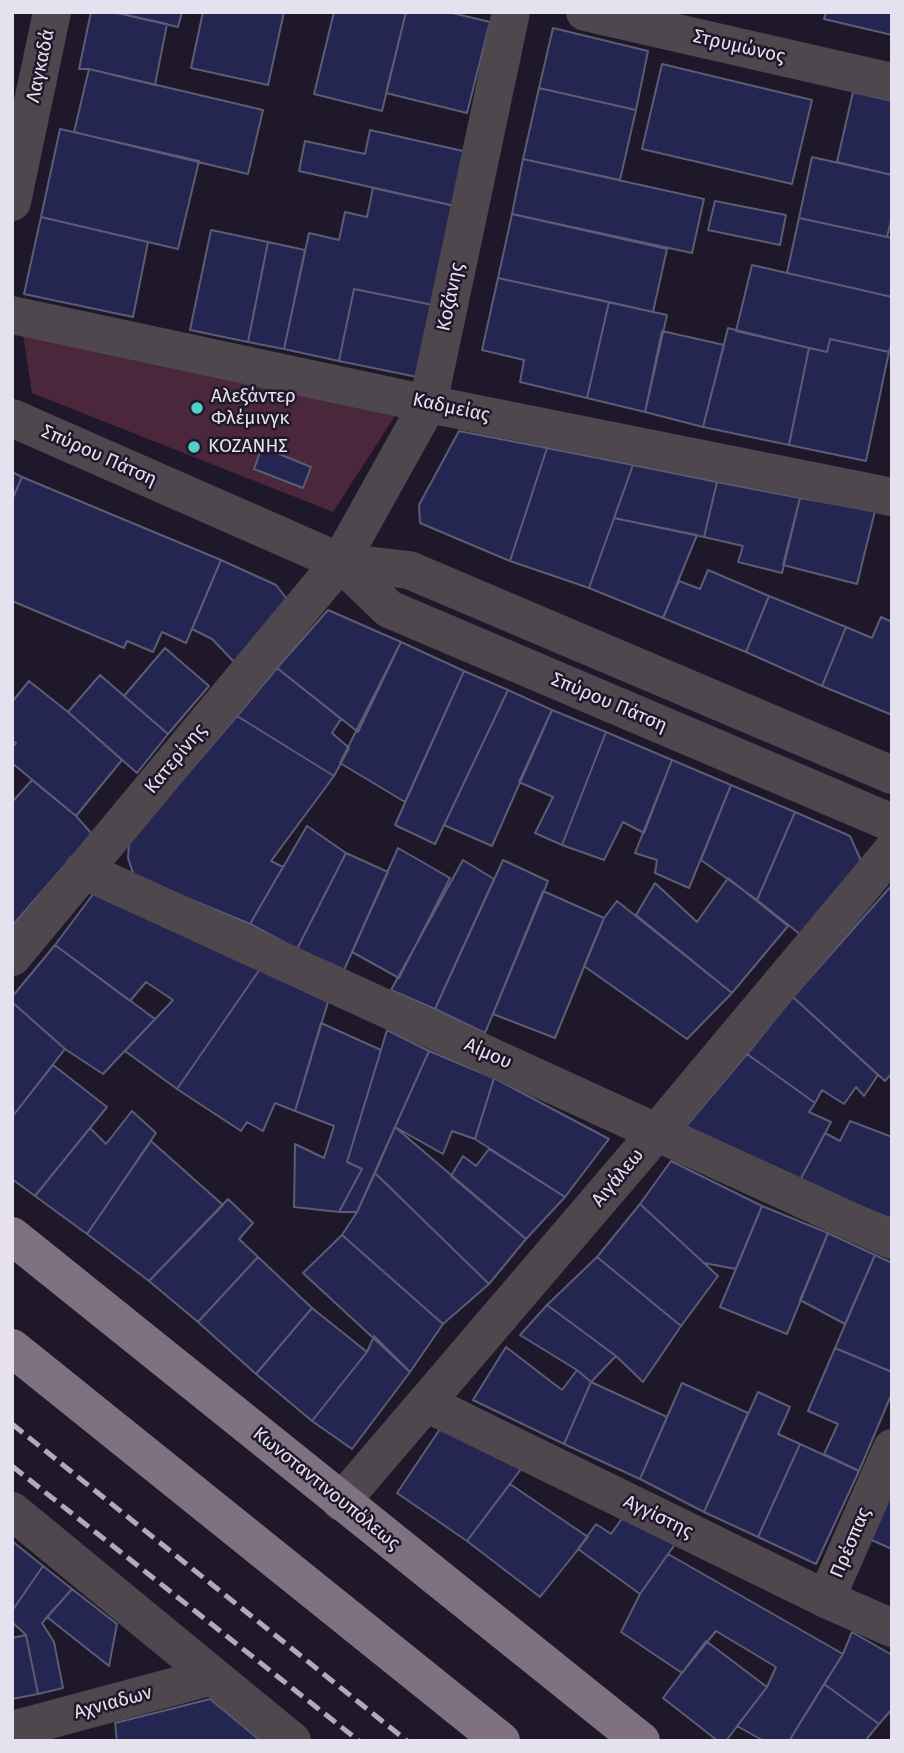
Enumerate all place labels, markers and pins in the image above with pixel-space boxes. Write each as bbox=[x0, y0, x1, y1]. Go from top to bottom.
place label: Αλεξάντερ Φλέμινγκ bbox=[211, 386, 296, 430]
marker: Αλεξάντερ Φλέμινγκ bbox=[189, 400, 205, 416]
place label: ΚΟΖΑΝΗΣ bbox=[208, 436, 288, 458]
marker: ΚΟΖΑΝΗΣ bbox=[186, 439, 202, 455]

